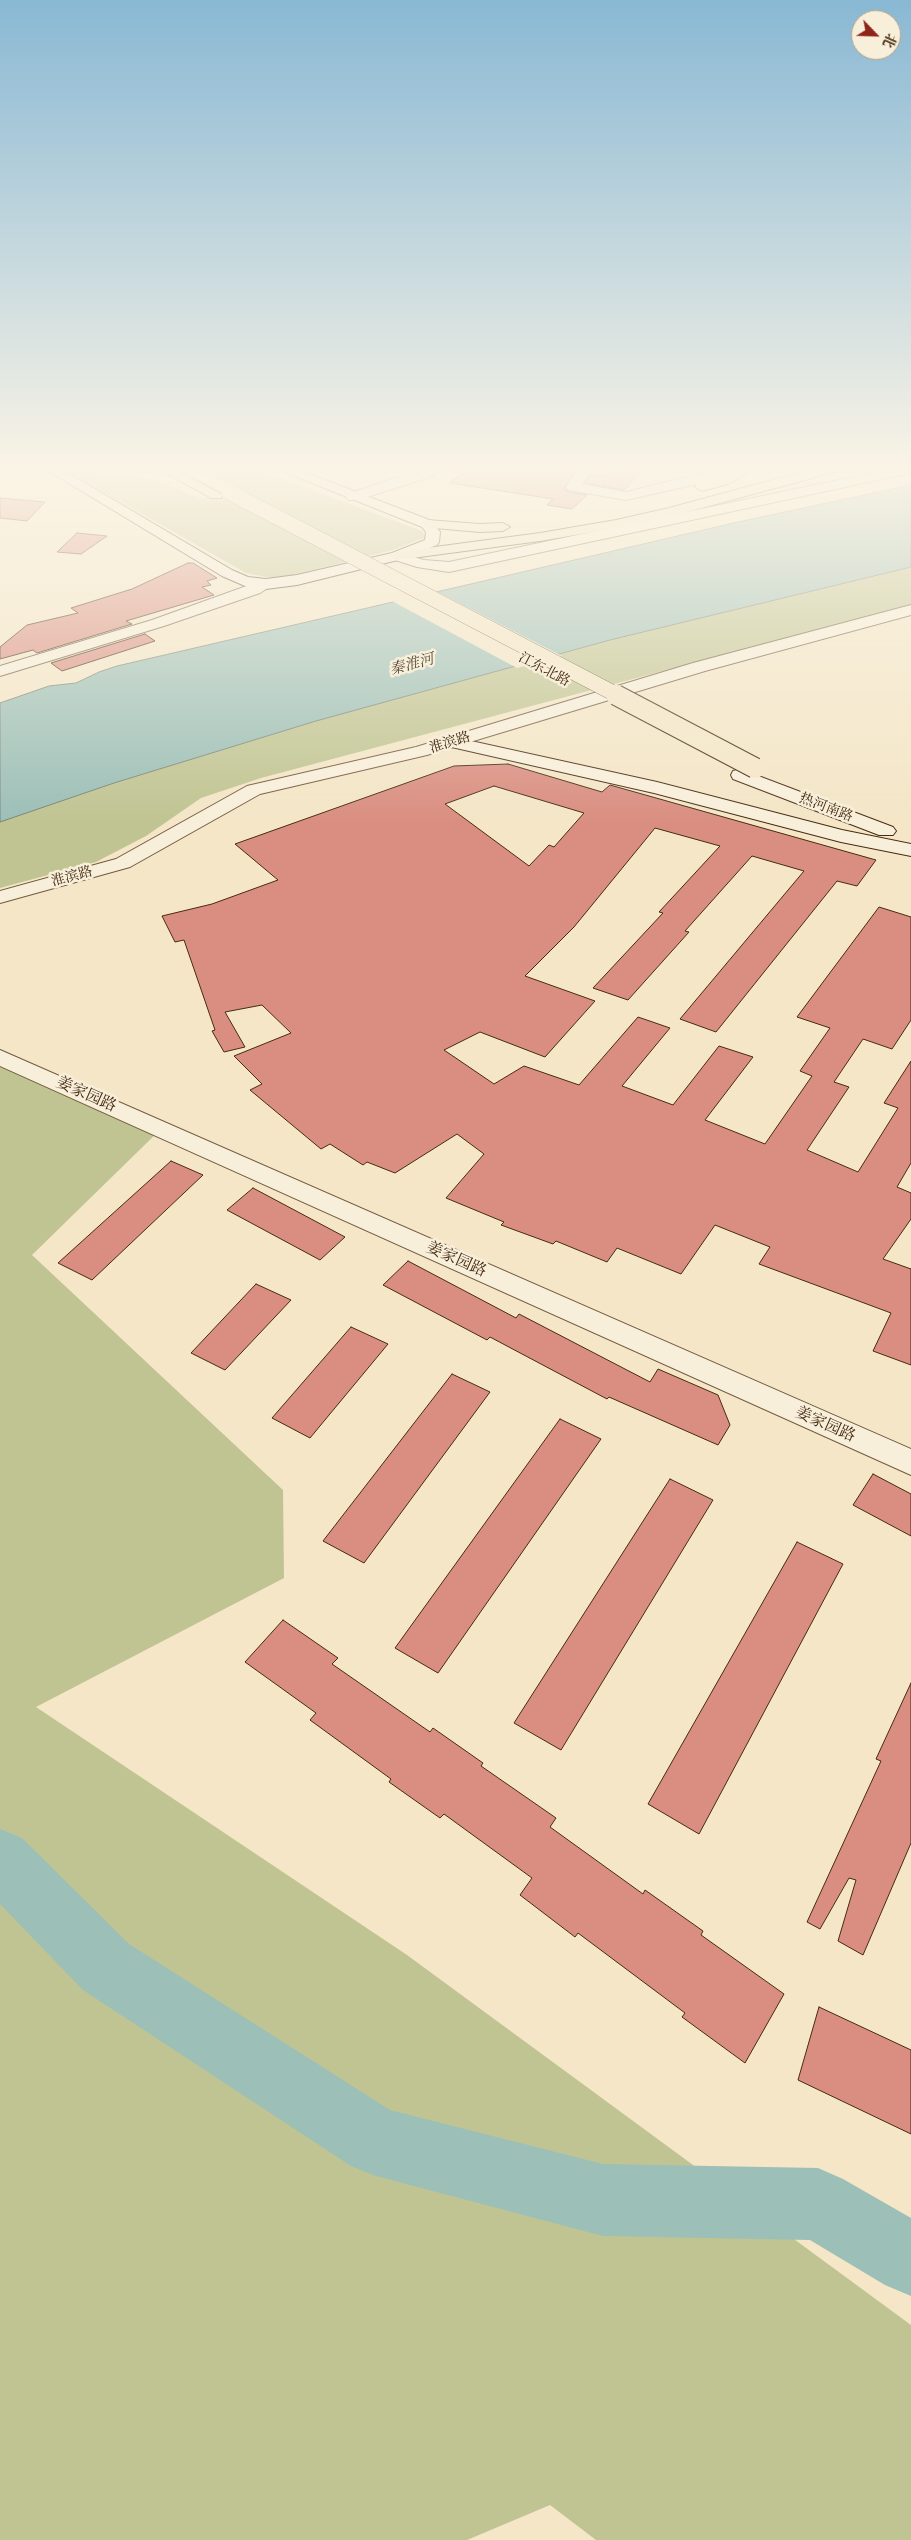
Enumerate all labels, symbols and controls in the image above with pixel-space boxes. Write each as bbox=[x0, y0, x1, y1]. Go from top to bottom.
north arrow bbox=[851, 10, 901, 60]
text: 北 bbox=[879, 31, 900, 51]
street label: 江东北路 bbox=[515, 649, 573, 691]
water label: 秦淮河 bbox=[388, 650, 436, 680]
street label: 淮滨路 bbox=[427, 729, 473, 757]
street label: 热河南路 bbox=[797, 790, 855, 826]
street label: 淮滨路 bbox=[50, 863, 94, 891]
street label: 姜家园路 bbox=[53, 1073, 119, 1117]
street label: 姜家园路 bbox=[423, 1238, 489, 1282]
street label: 姜家园路 bbox=[792, 1403, 858, 1447]

